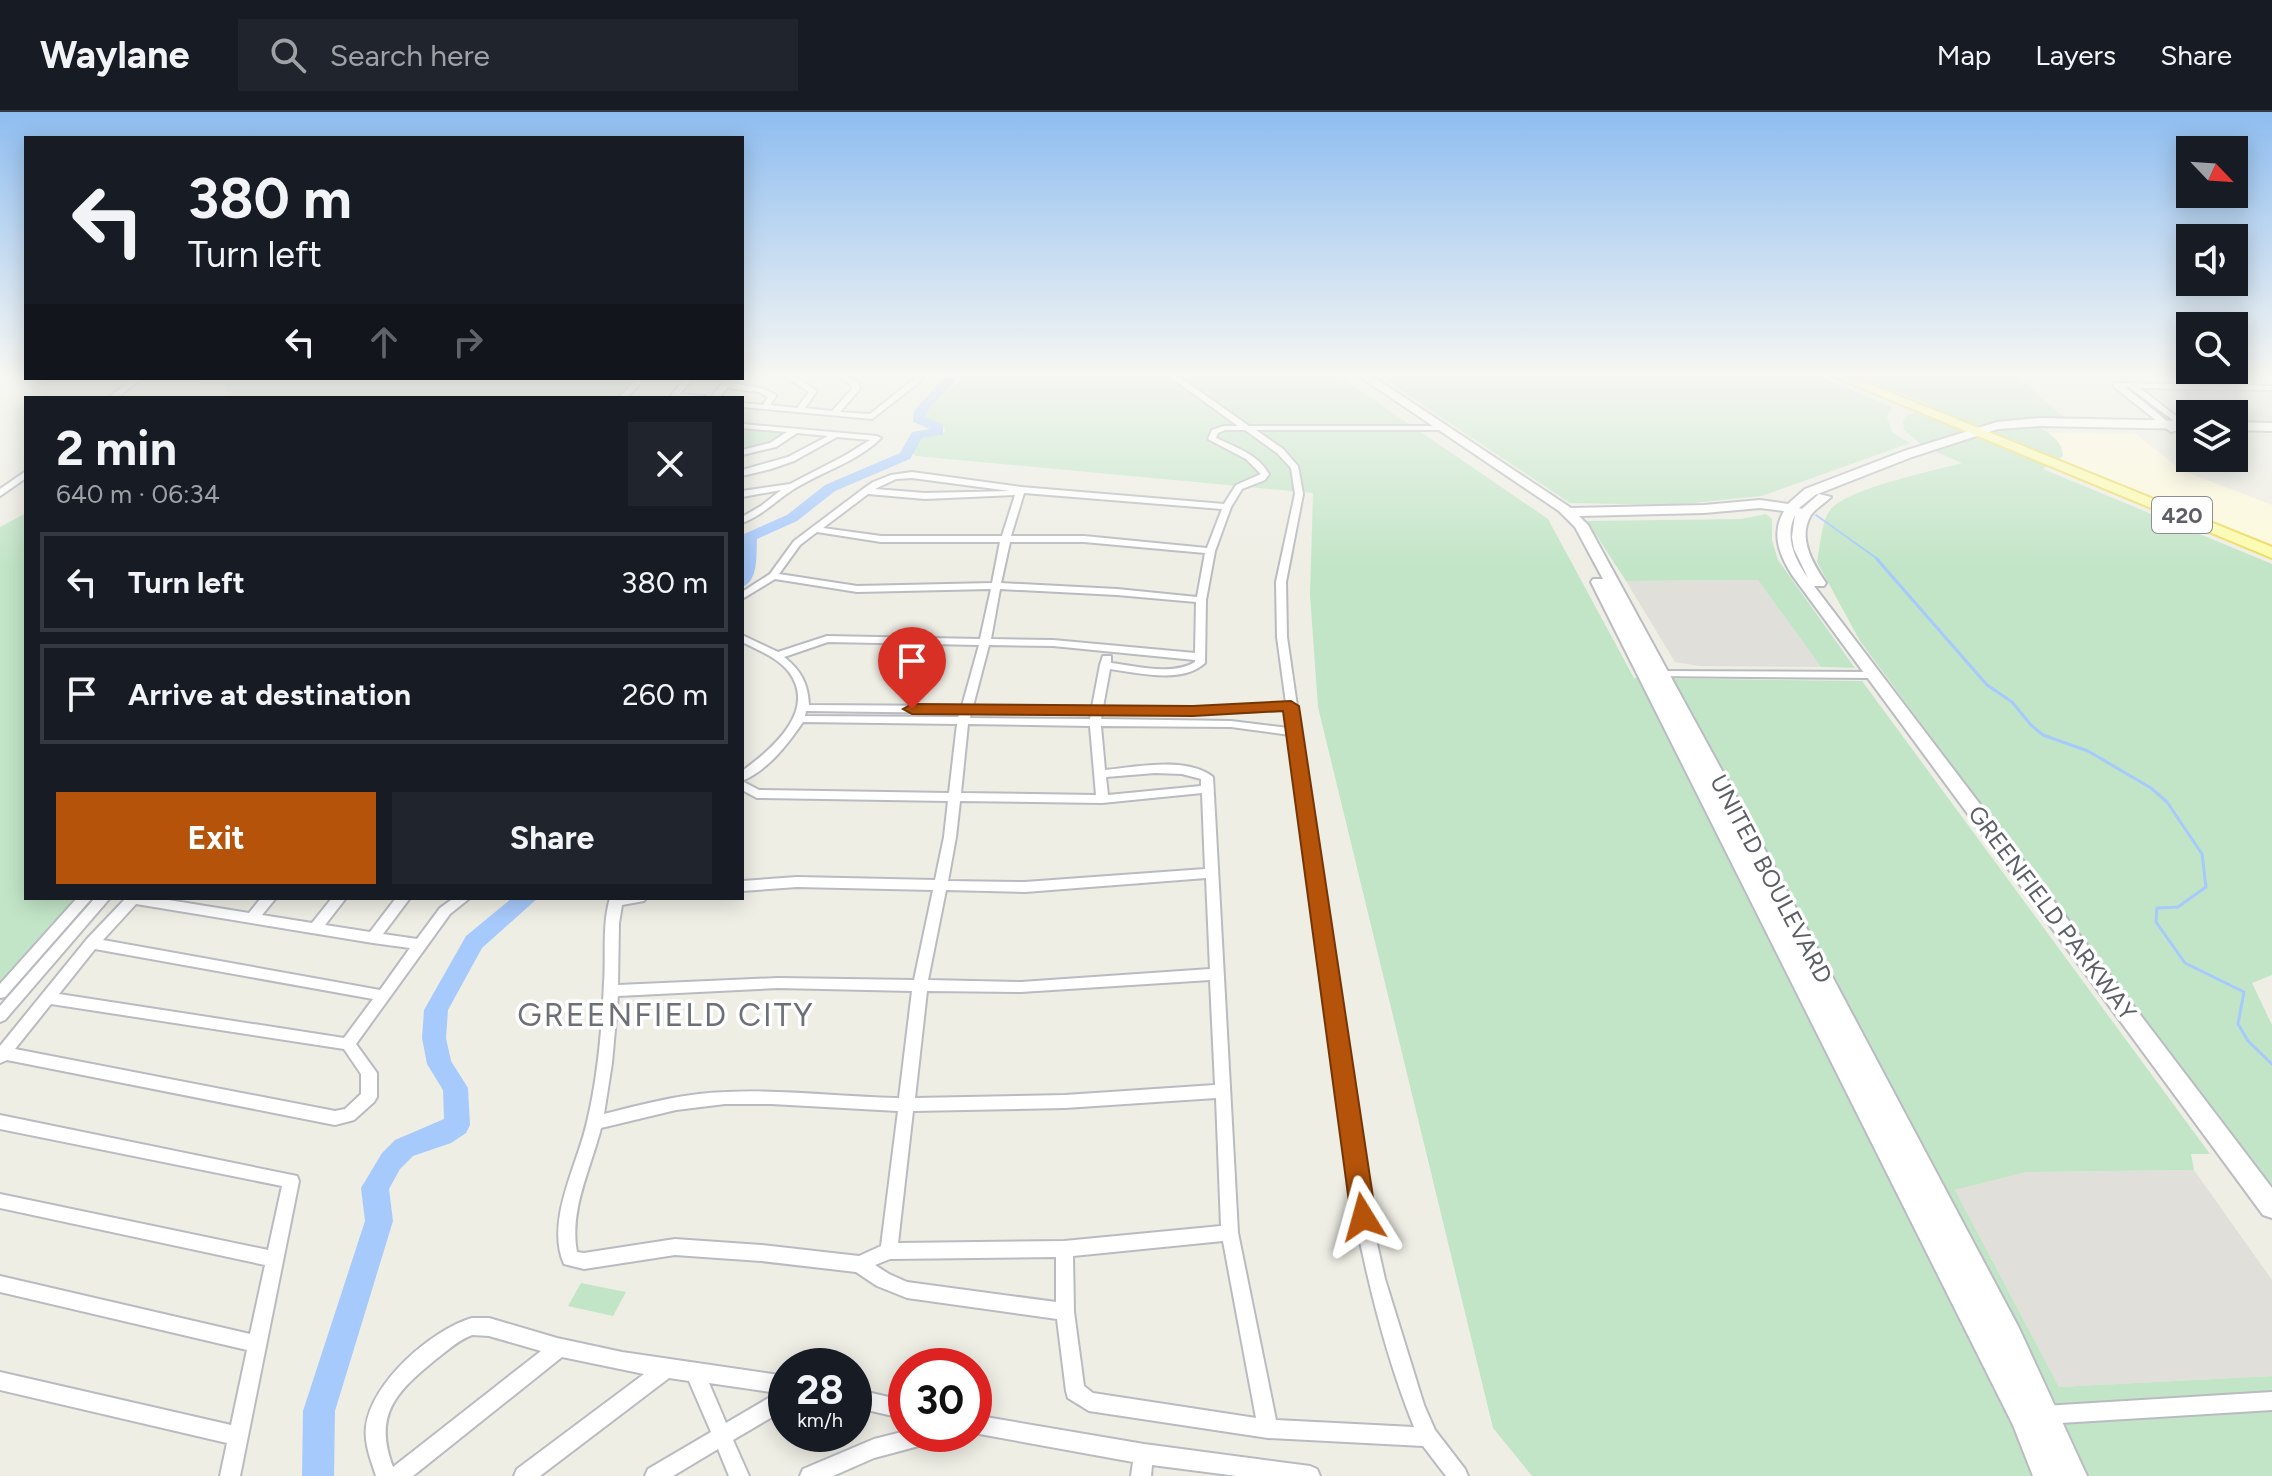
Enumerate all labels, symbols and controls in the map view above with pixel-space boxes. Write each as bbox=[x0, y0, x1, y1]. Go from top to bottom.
search box bbox=[238, 19, 798, 91]
text: Waylane bbox=[40, 32, 190, 78]
icon: search bbox=[266, 33, 310, 77]
text: Search here bbox=[330, 37, 490, 74]
text: Map bbox=[1937, 38, 1991, 72]
text: Layers bbox=[2035, 38, 2116, 72]
text: Share bbox=[2160, 38, 2232, 72]
north arrow bbox=[2176, 136, 2248, 208]
map controls bbox=[2176, 136, 2248, 472]
text: 380 m bbox=[188, 165, 352, 232]
icon: left bbox=[56, 168, 160, 272]
button: sound bbox=[2176, 224, 2248, 296]
text: Turn left bbox=[188, 233, 322, 276]
button: search bbox=[2176, 312, 2248, 384]
icon: left bbox=[278, 320, 322, 364]
icon: ahead bbox=[362, 320, 406, 364]
icon: right bbox=[446, 320, 490, 364]
button: layers bbox=[2176, 400, 2248, 472]
text: 2 min bbox=[56, 419, 177, 477]
button: close bbox=[628, 422, 712, 506]
text: 640 m · 06:34 bbox=[56, 478, 220, 510]
road number: 420 bbox=[2152, 497, 2212, 533]
icon: left bbox=[60, 560, 104, 604]
text: Turn left bbox=[128, 564, 245, 601]
text: 380 m bbox=[621, 564, 708, 601]
pin bbox=[878, 627, 946, 709]
icon: arrive bbox=[890, 639, 934, 683]
icon: arrive bbox=[60, 672, 104, 716]
text: Arrive at destination bbox=[128, 676, 411, 713]
text: 260 m bbox=[622, 676, 708, 713]
street label: UNITED BOULEVARD bbox=[1704, 769, 1839, 988]
button: Exit bbox=[56, 792, 376, 884]
button: Share bbox=[392, 792, 712, 884]
street label: GREENFIELD PARKWAY bbox=[1962, 800, 2143, 1026]
district label: GREENFIELD CITY bbox=[517, 996, 815, 1034]
position arrow bbox=[1321, 1175, 1405, 1259]
speed limit sign: 30 bbox=[888, 1348, 992, 1452]
text: 28 bbox=[796, 1366, 844, 1414]
text: km/h bbox=[797, 1408, 843, 1432]

